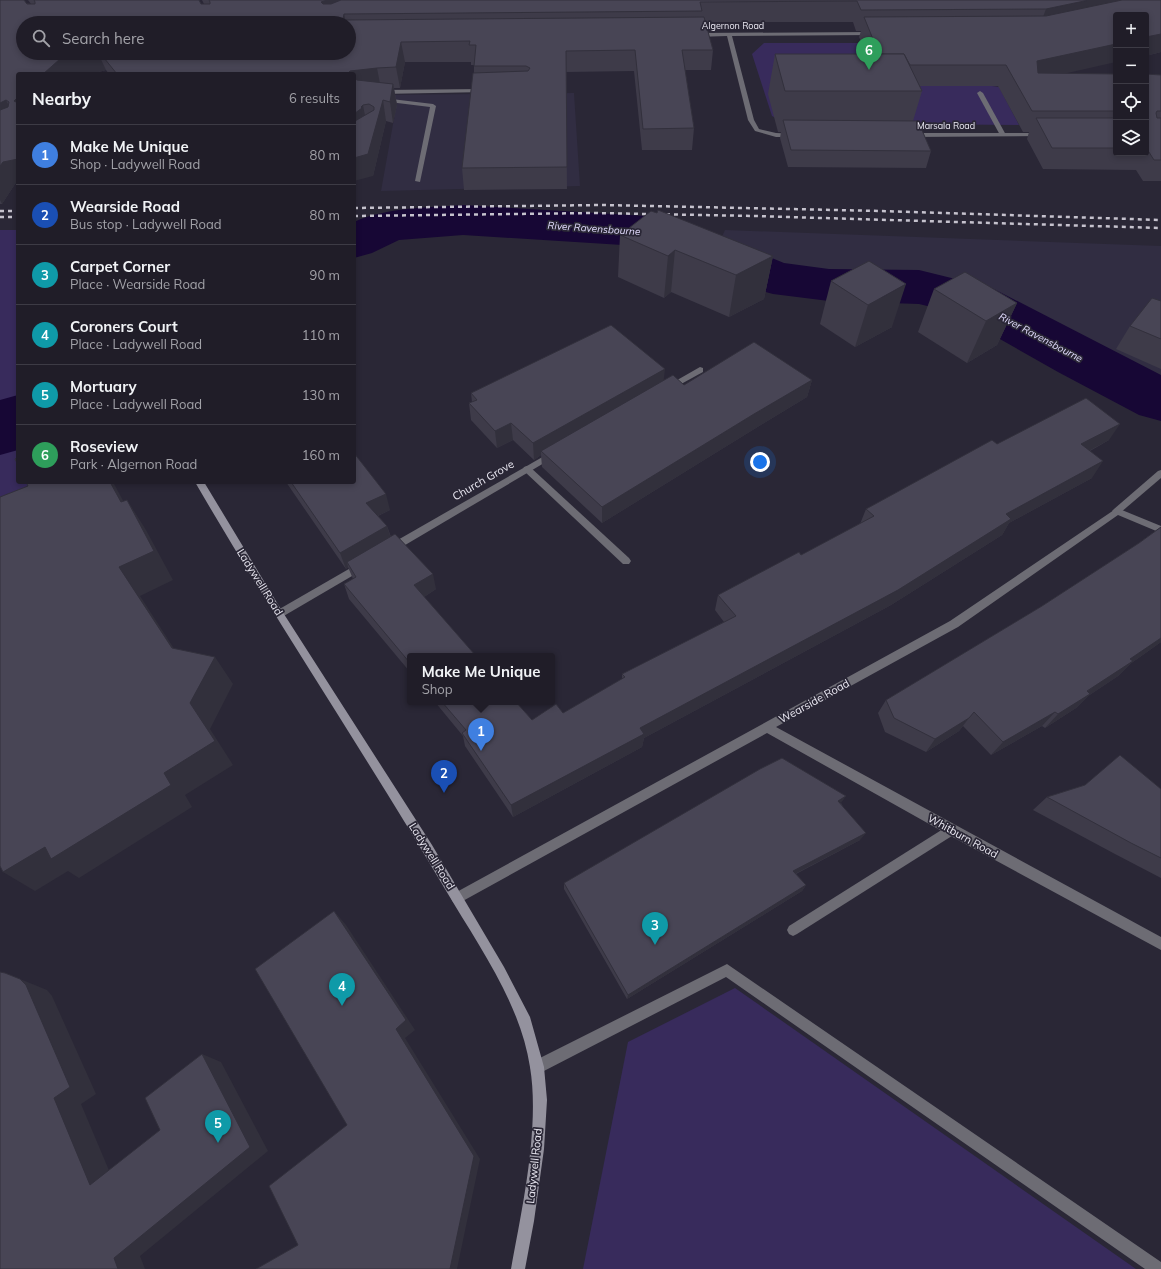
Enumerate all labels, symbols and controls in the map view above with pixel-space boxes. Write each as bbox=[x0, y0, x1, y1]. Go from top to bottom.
map controls bbox=[1113, 12, 1149, 156]
button: + bbox=[1113, 12, 1149, 48]
search box bbox=[16, 16, 356, 60]
street label: Algernon Road bbox=[702, 20, 764, 31]
icon: search bbox=[30, 27, 52, 49]
text: Search here bbox=[62, 29, 144, 48]
pin: 6 bbox=[856, 37, 882, 70]
button: − bbox=[1113, 48, 1149, 84]
button: locate bbox=[1113, 84, 1149, 120]
text: Nearby bbox=[32, 88, 91, 109]
text: 6 results bbox=[289, 90, 340, 106]
street label: Marsala Road bbox=[917, 120, 975, 131]
button: layers bbox=[1113, 120, 1149, 156]
text: Make Me Unique bbox=[70, 137, 189, 156]
text: 1 bbox=[41, 147, 49, 163]
text: 80 m bbox=[310, 147, 340, 163]
text: Shop · Ladywell Road bbox=[70, 156, 200, 172]
text: Wearside Road bbox=[70, 197, 180, 216]
text: 2 bbox=[41, 207, 49, 223]
text: 80 m bbox=[310, 207, 340, 223]
text: Bus stop · Ladywell Road bbox=[70, 216, 222, 232]
water label: River Ravensbourne bbox=[547, 219, 641, 238]
text: Carpet Corner bbox=[70, 257, 170, 276]
text: 3 bbox=[41, 267, 49, 283]
text: 90 m bbox=[310, 267, 340, 283]
text: Place · Wearside Road bbox=[70, 276, 205, 292]
water label: River Ravensbourne bbox=[997, 310, 1085, 365]
text: Coroners Court bbox=[70, 317, 178, 336]
text: 4 bbox=[41, 327, 49, 343]
text: 110 m bbox=[302, 327, 340, 343]
text: Place · Ladywell Road bbox=[70, 336, 202, 352]
text: Mortuary bbox=[70, 377, 137, 396]
text: 5 bbox=[41, 387, 49, 403]
text: 130 m bbox=[302, 387, 340, 403]
text: Place · Ladywell Road bbox=[70, 396, 202, 412]
text: Roseview bbox=[70, 437, 138, 456]
text: 6 bbox=[41, 447, 49, 463]
text: 160 m bbox=[302, 447, 340, 463]
your location bbox=[750, 452, 770, 472]
text: Park · Algernon Road bbox=[70, 456, 197, 472]
street label: Church Grove bbox=[450, 457, 516, 503]
street label: Ladywell Road bbox=[234, 546, 286, 618]
popup bbox=[407, 653, 555, 705]
text: Make Me Unique bbox=[422, 662, 540, 681]
street label: Wearside Road bbox=[776, 676, 852, 726]
text: Shop bbox=[422, 681, 453, 697]
pin: 1 bbox=[468, 718, 494, 751]
pin: 2 bbox=[431, 760, 457, 793]
street label: Whitburn Road bbox=[925, 811, 1001, 861]
street label: Ladywell Road bbox=[406, 820, 458, 892]
pin: 3 bbox=[642, 912, 668, 945]
pin: 4 bbox=[329, 973, 355, 1006]
pin: 5 bbox=[205, 1110, 231, 1143]
street label: Ladywell Road bbox=[523, 1128, 545, 1204]

